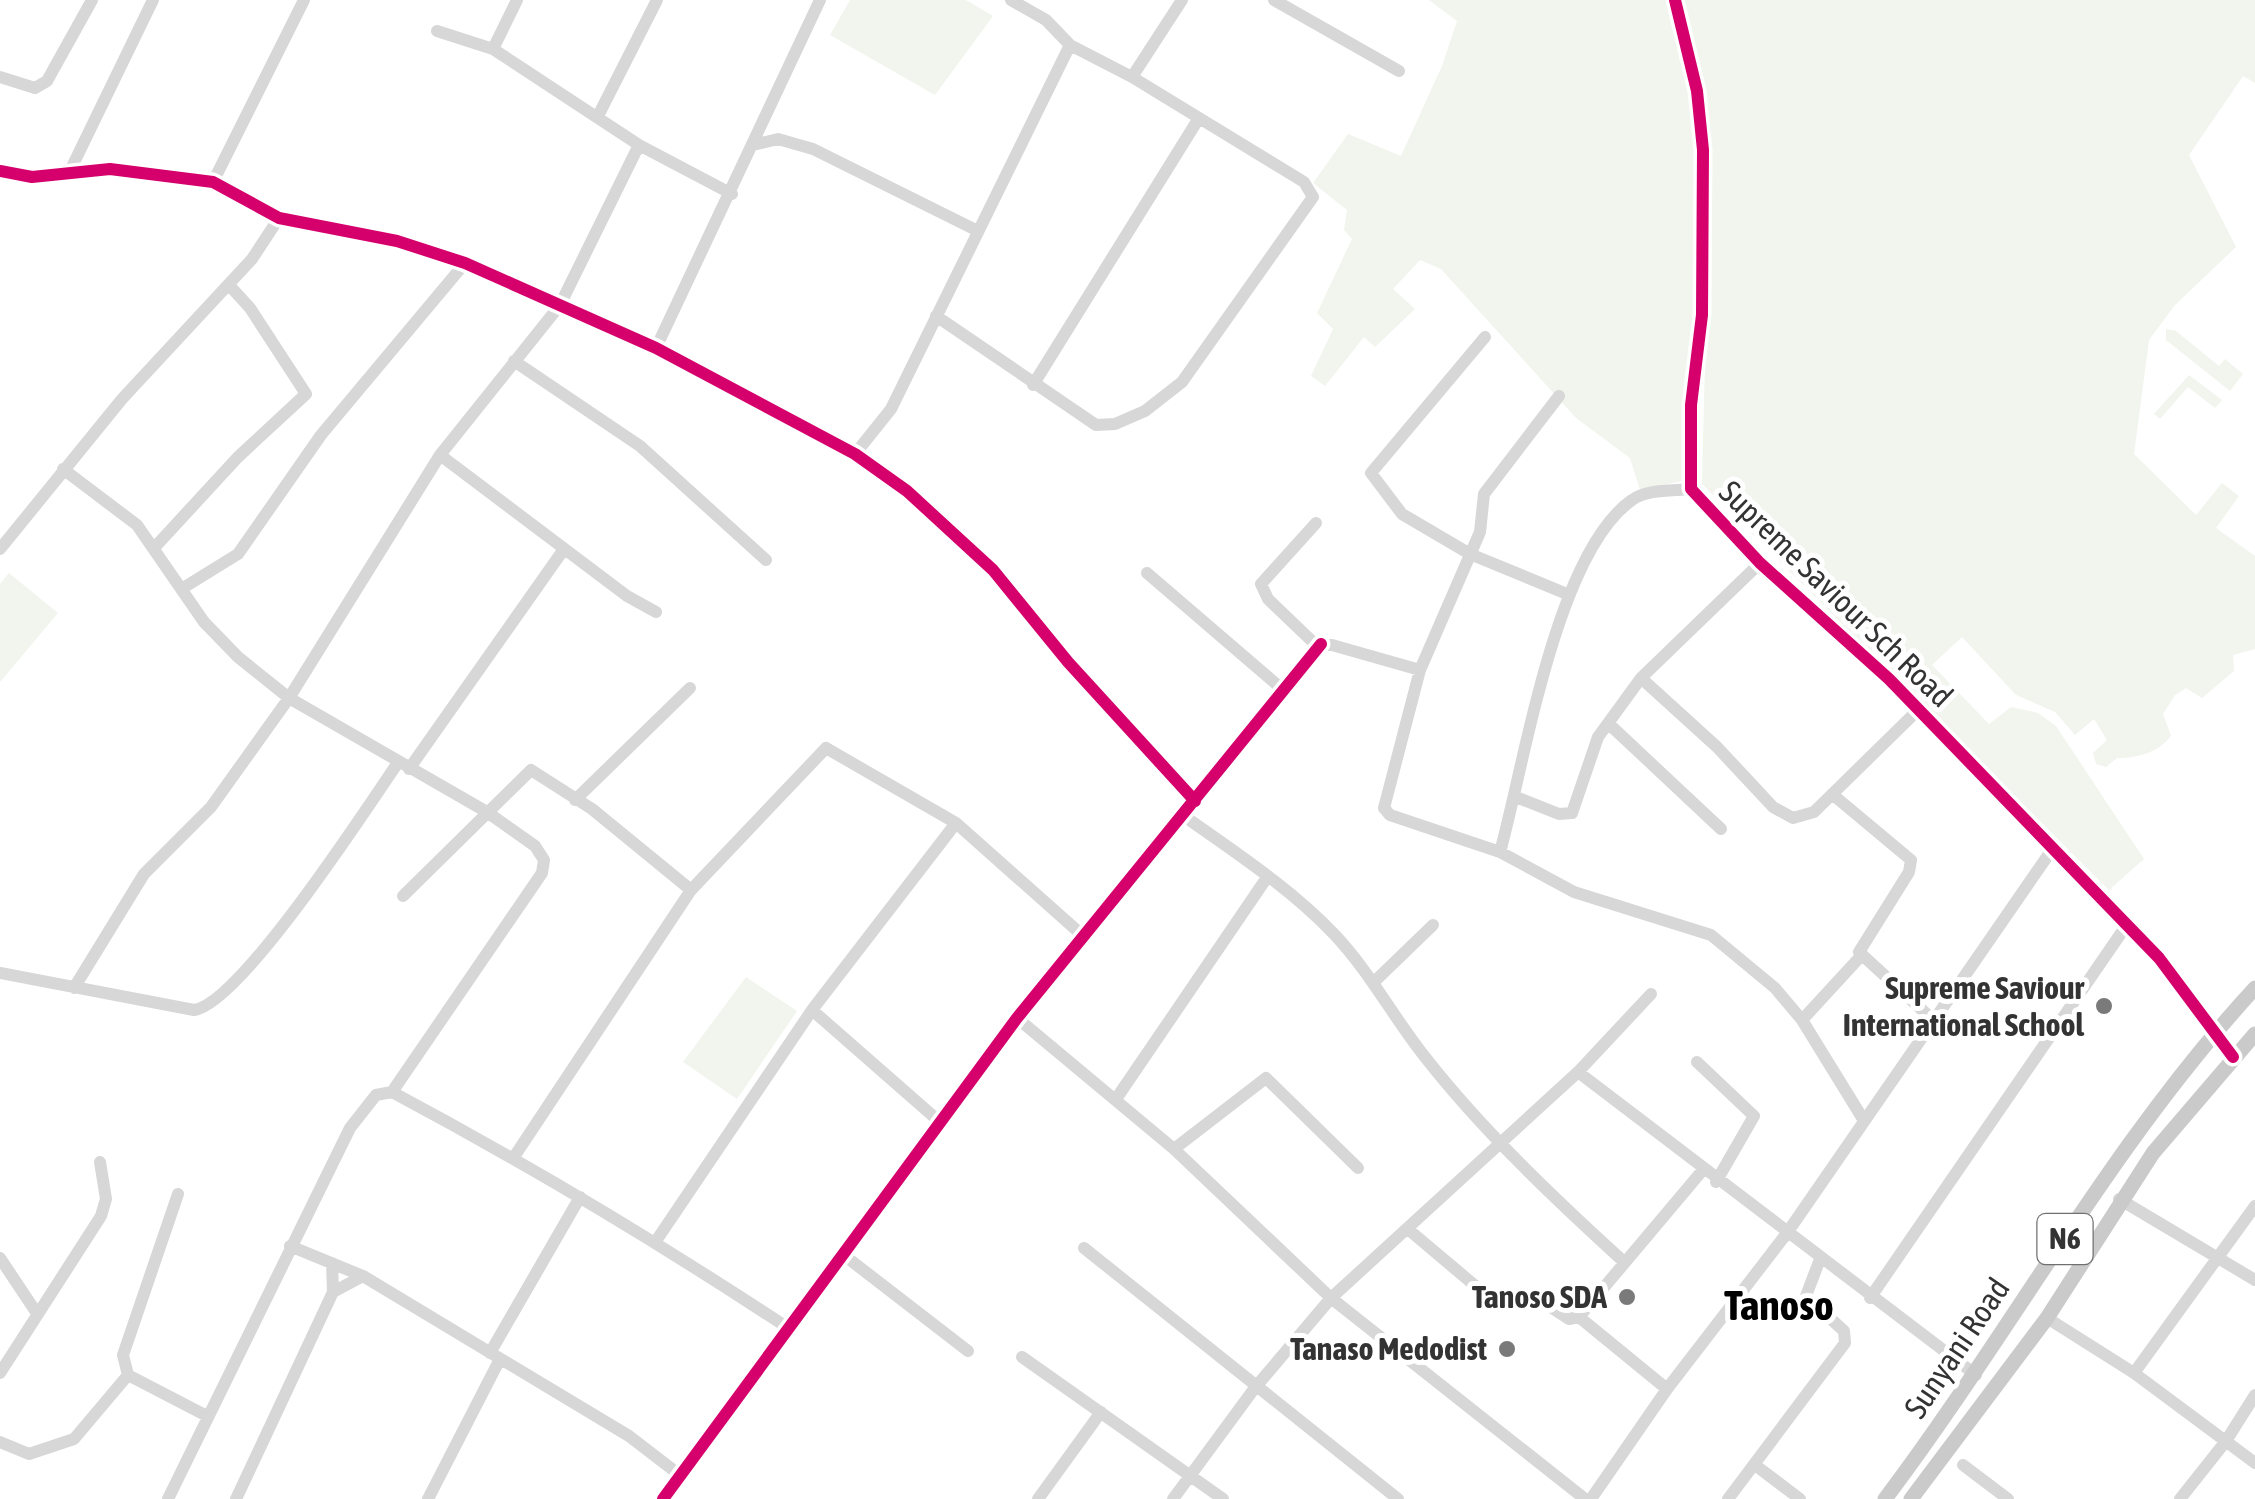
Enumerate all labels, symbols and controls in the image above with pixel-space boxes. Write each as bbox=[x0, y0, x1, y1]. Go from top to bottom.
street label: Supreme Saviour Sch Road bbox=[1712, 473, 1960, 714]
place label: Supreme Saviour International School bbox=[1843, 969, 2085, 1043]
marker: Supreme Saviour International School bbox=[2093, 995, 2115, 1017]
road number: N6 bbox=[2038, 1214, 2092, 1264]
street label: Sunyani Road bbox=[1896, 1271, 2017, 1425]
place label: Tanoso SDA bbox=[1472, 1278, 1607, 1315]
district label: Tanoso bbox=[1724, 1281, 1834, 1329]
marker: Tanoso SDA bbox=[1616, 1286, 1638, 1308]
place label: Tanaso Medodist bbox=[1290, 1330, 1488, 1367]
marker: Tanaso Medodist bbox=[1496, 1338, 1518, 1360]

